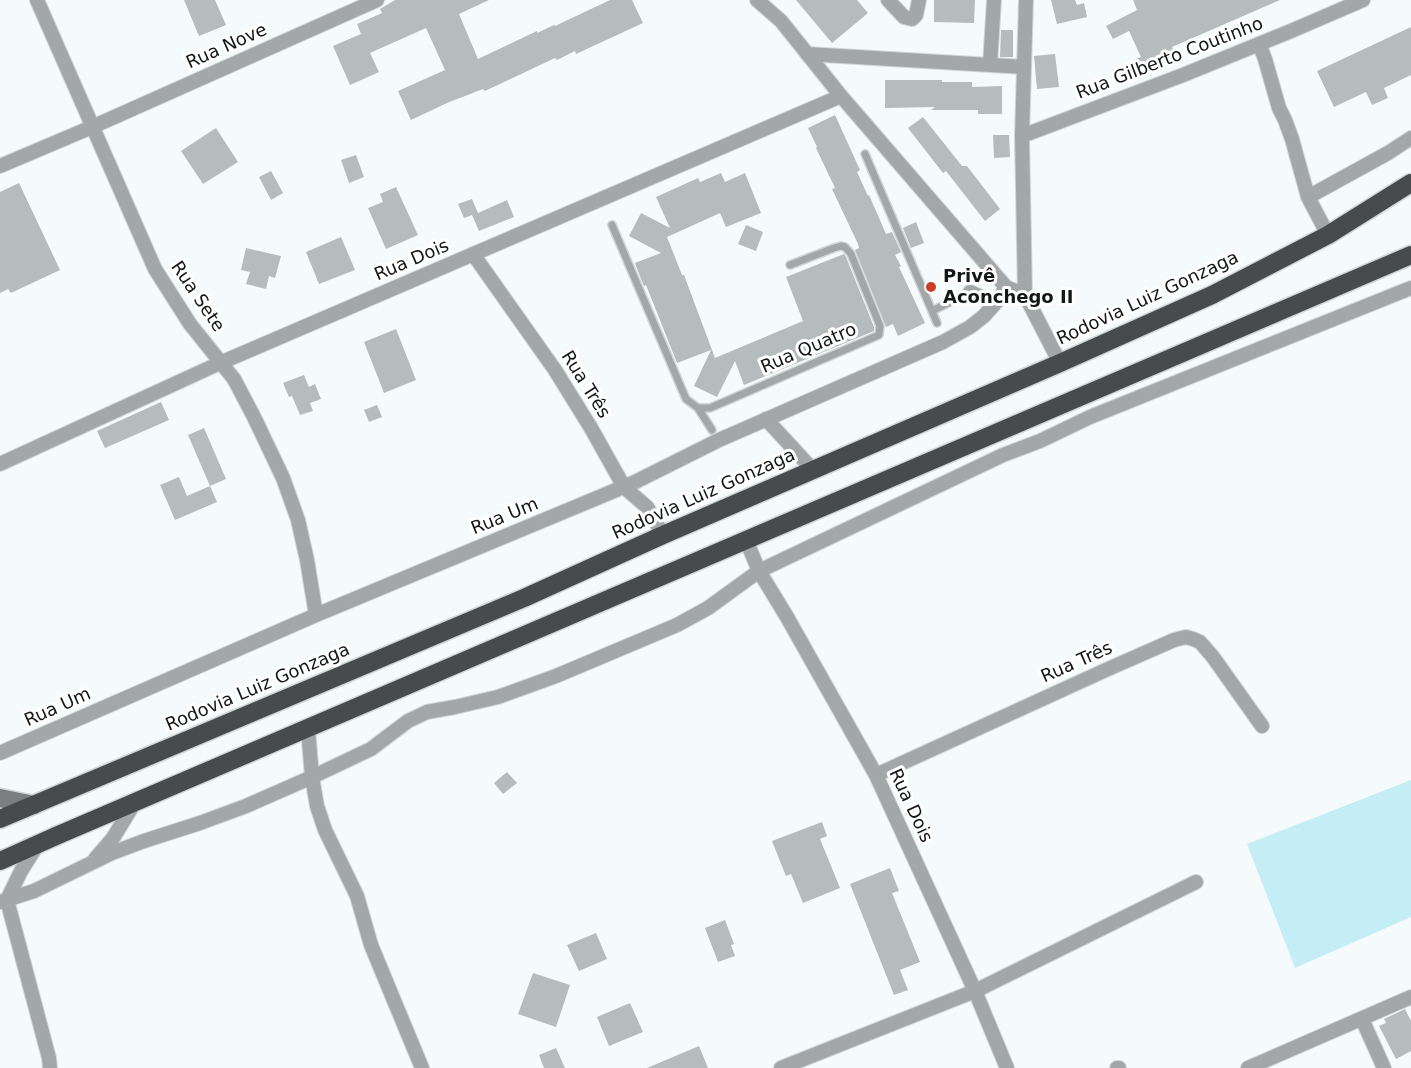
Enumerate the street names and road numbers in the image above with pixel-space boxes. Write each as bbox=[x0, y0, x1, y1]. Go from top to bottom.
street label: Rua Gilberto Coutinho bbox=[1074, 13, 1266, 105]
street label: Rua Nove bbox=[183, 20, 271, 74]
street label: Rua Dois bbox=[371, 236, 453, 286]
street label: Rodovia Luiz Gonzaga bbox=[1054, 247, 1242, 351]
street label: Rua Sete bbox=[166, 258, 228, 336]
street label: Rua Quatro bbox=[758, 319, 860, 379]
street label: Rua Três bbox=[556, 347, 614, 423]
street label: Rodovia Luiz Gonzaga bbox=[609, 445, 799, 545]
street label: Rua Um bbox=[468, 494, 542, 540]
street label: Rua Três bbox=[1038, 638, 1116, 688]
street label: Rodovia Luiz Gonzaga bbox=[163, 639, 353, 737]
street label: Rua Um bbox=[21, 684, 95, 732]
street label: Rua Dois bbox=[883, 766, 937, 846]

